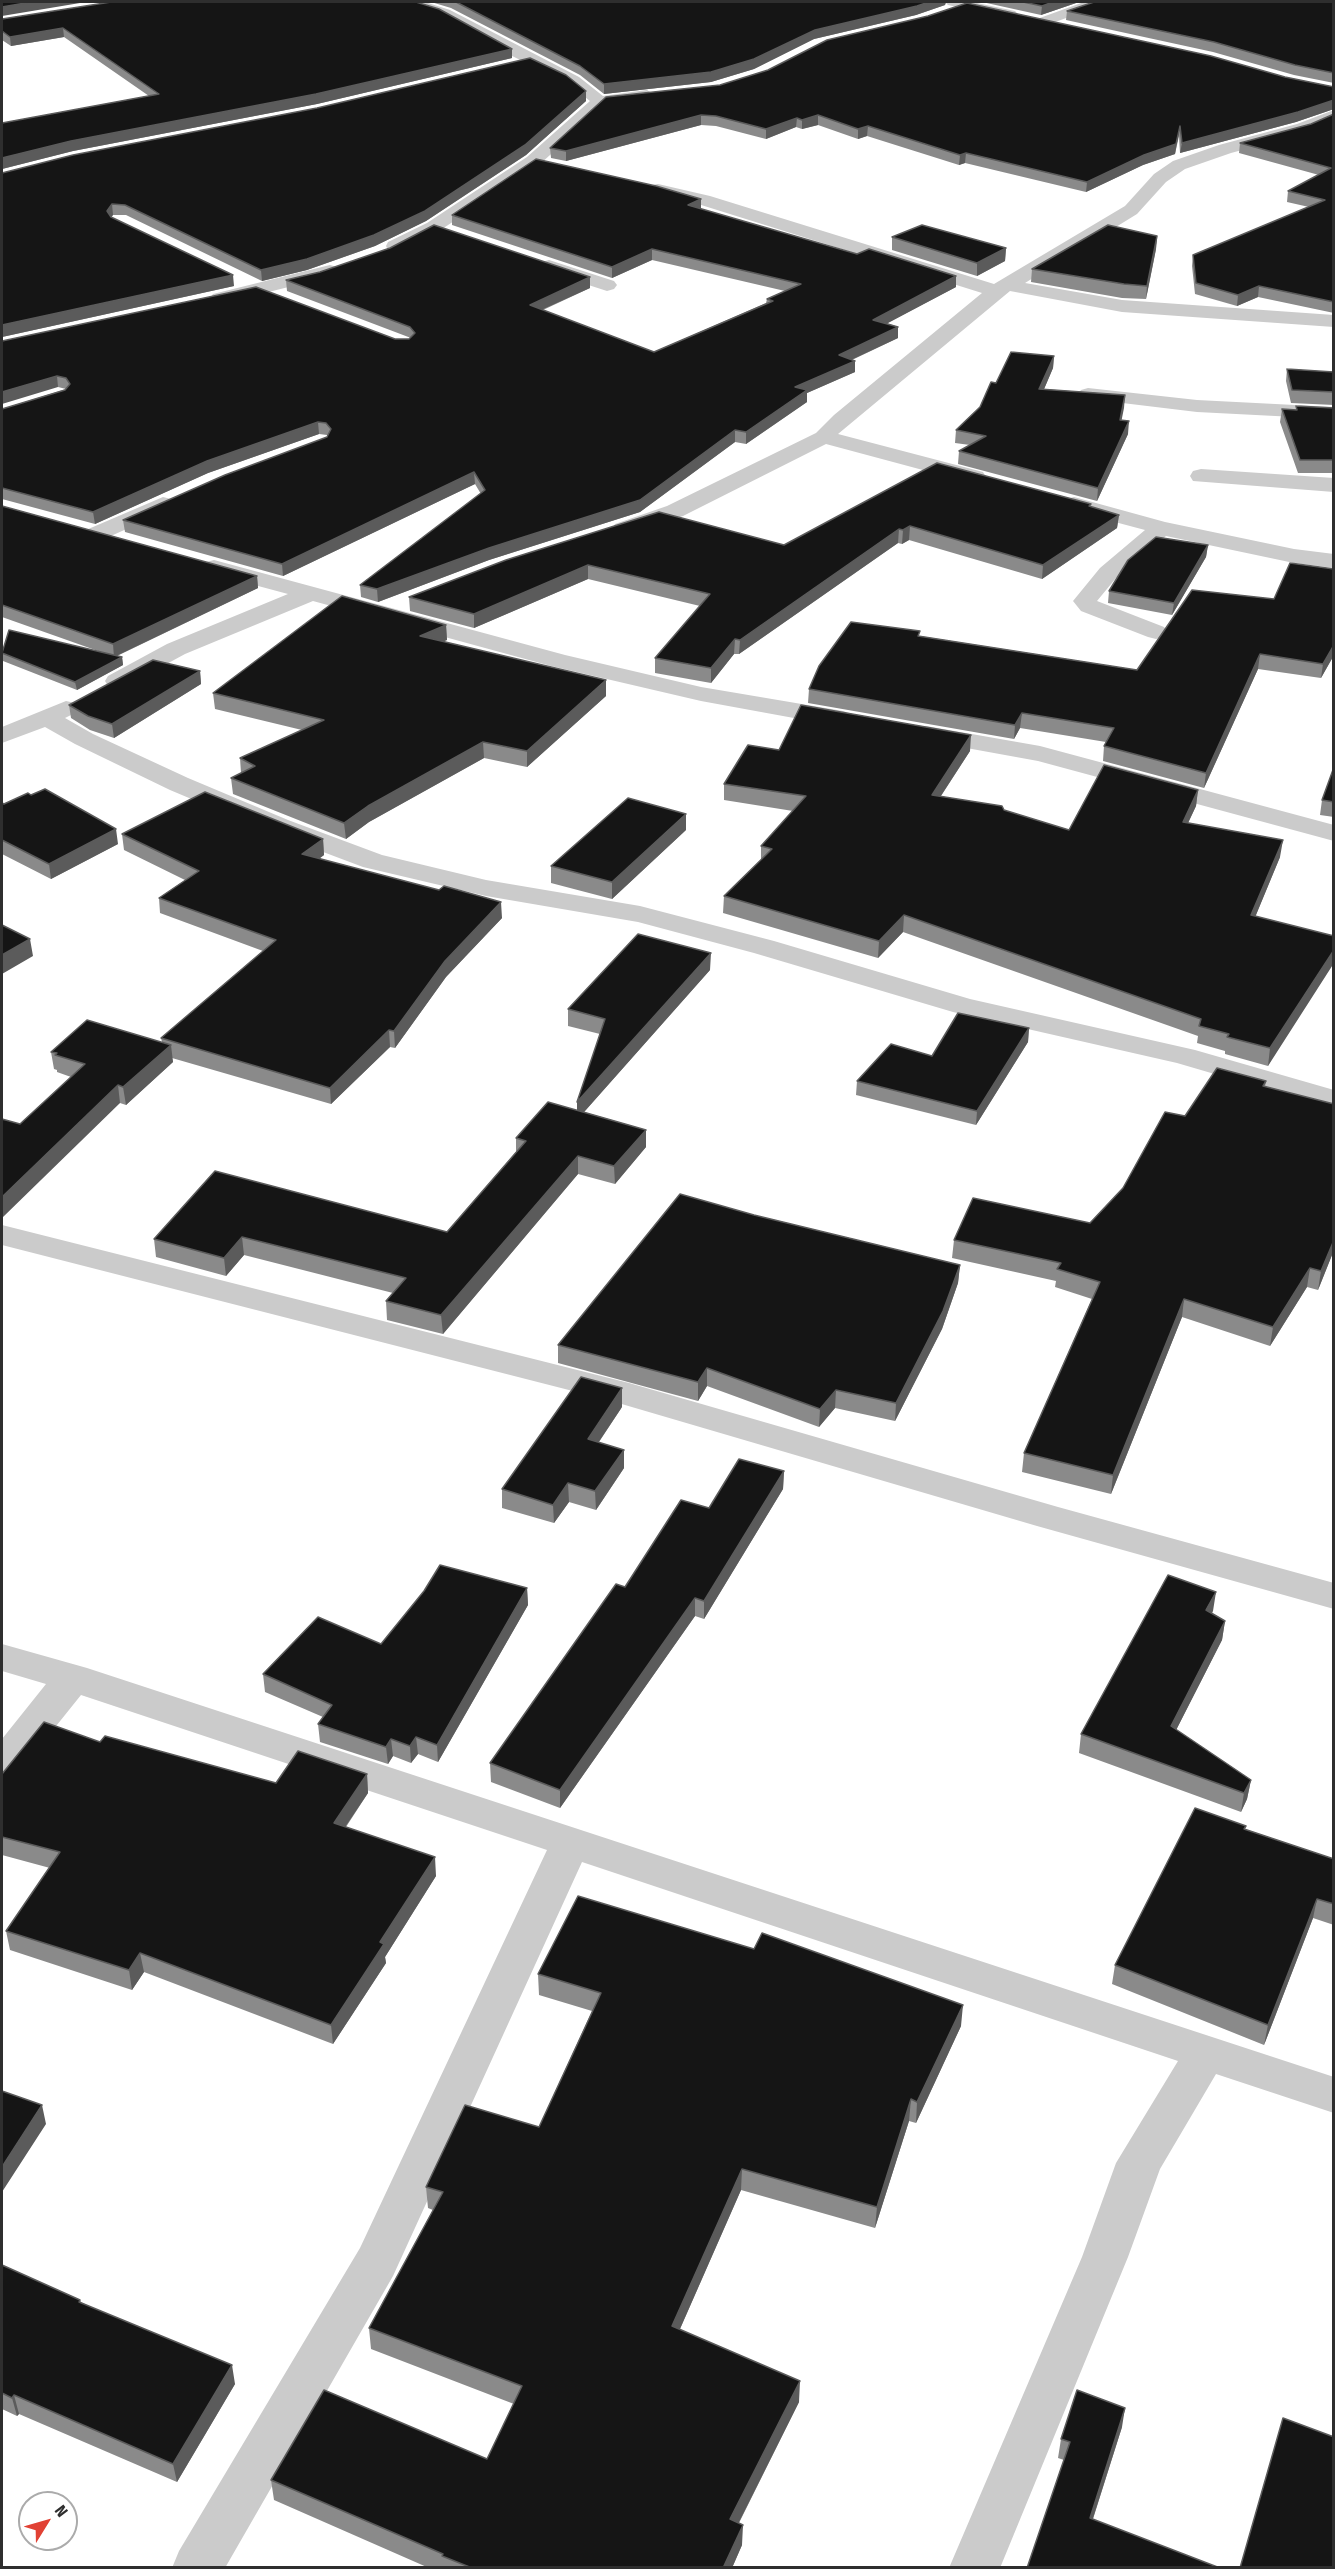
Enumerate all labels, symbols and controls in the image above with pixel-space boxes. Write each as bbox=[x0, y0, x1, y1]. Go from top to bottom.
north arrow bbox=[18, 2491, 78, 2551]
text: N bbox=[51, 2502, 72, 2521]

